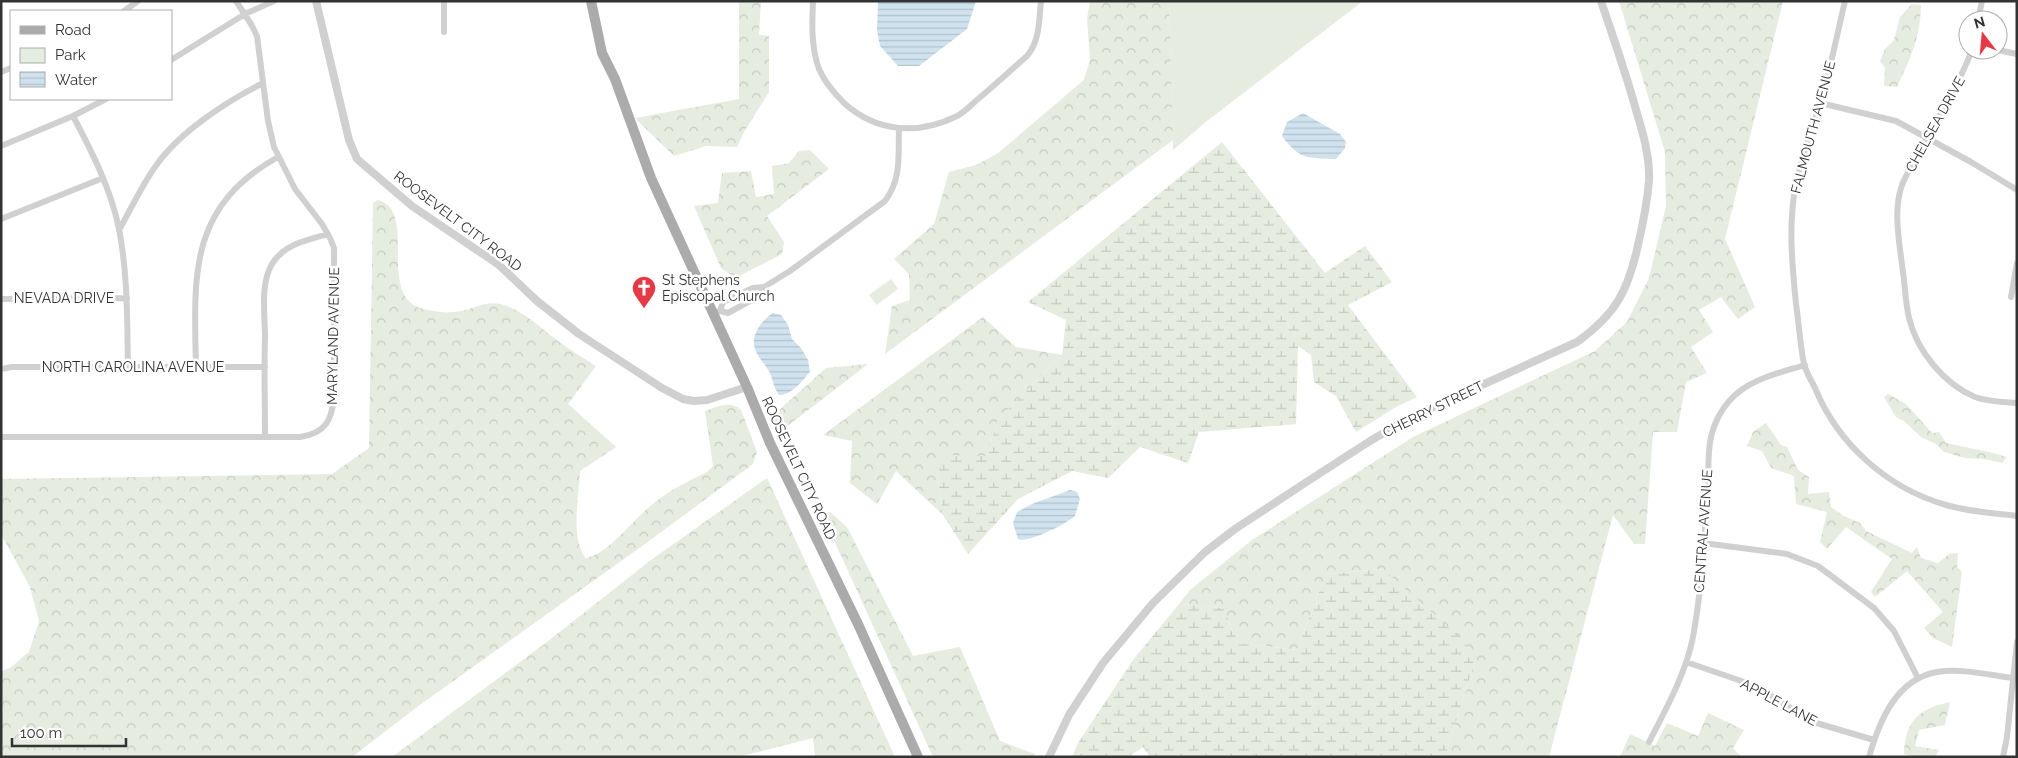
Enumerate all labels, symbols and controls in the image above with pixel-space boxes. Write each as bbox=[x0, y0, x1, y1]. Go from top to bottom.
legend bbox=[10, 10, 172, 100]
north arrow bbox=[1958, 10, 2008, 60]
text: N bbox=[1972, 13, 1987, 32]
text: Road bbox=[55, 21, 91, 39]
text: Park bbox=[55, 46, 86, 64]
street label: FALMOUTH AVENUE bbox=[1788, 59, 1838, 195]
text: Water bbox=[55, 71, 98, 89]
street label: CHELSEA DRIVE bbox=[1902, 73, 1968, 175]
street label: ROOSEVELT CITY ROAD bbox=[391, 168, 525, 274]
street label: MARYLAND AVENUE bbox=[324, 267, 342, 405]
place label: St Stephens Episcopal Church bbox=[662, 272, 775, 304]
church icon: St Stephens Episcopal Church bbox=[631, 275, 657, 309]
street label: NEVADA DRIVE bbox=[14, 290, 114, 306]
street label: NORTH CAROLINA AVENUE bbox=[42, 359, 224, 375]
street label: CHERRY STREET bbox=[1380, 377, 1486, 440]
street label: ROOSEVELT CITY ROAD bbox=[759, 394, 839, 542]
street label: CENTRAL AVENUE bbox=[1691, 469, 1715, 593]
street label: APPLE LANE bbox=[1738, 675, 1820, 729]
scale bar bbox=[12, 716, 126, 748]
text: 100 m bbox=[20, 724, 62, 742]

